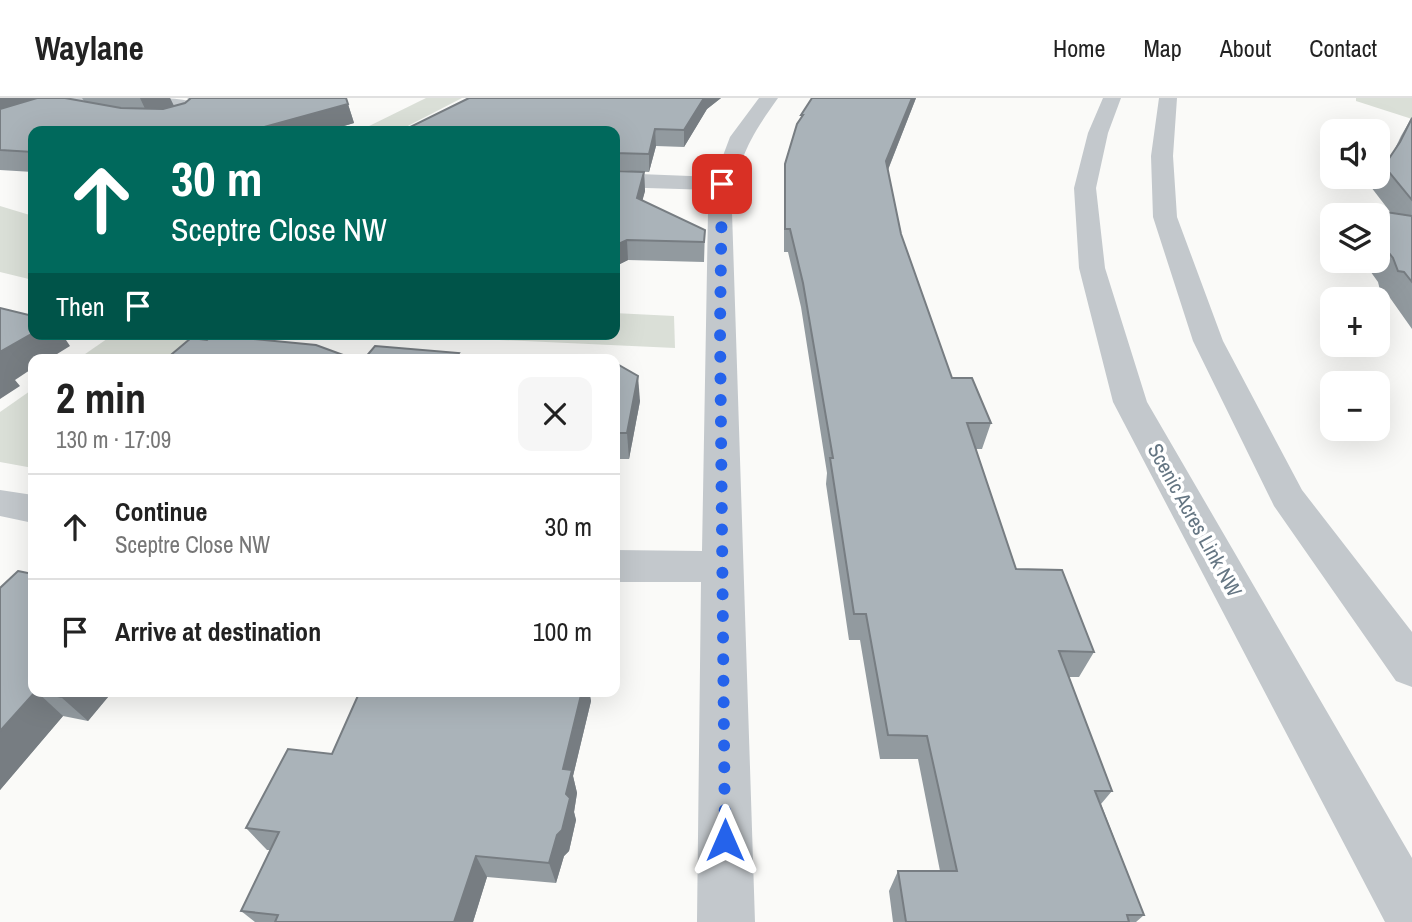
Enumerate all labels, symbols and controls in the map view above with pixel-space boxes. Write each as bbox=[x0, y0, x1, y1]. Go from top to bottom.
text: Waylane bbox=[35, 26, 144, 70]
text: Home bbox=[1053, 32, 1105, 64]
text: Map bbox=[1143, 32, 1182, 64]
text: About bbox=[1220, 32, 1271, 64]
text: Contact bbox=[1309, 32, 1377, 64]
map controls bbox=[1320, 119, 1390, 441]
button: sound bbox=[1320, 119, 1390, 189]
text: 30 m bbox=[171, 145, 263, 211]
icon: ahead bbox=[56, 154, 147, 245]
pin bbox=[692, 154, 752, 214]
icon: arrive bbox=[703, 165, 741, 203]
button: layers bbox=[1320, 203, 1390, 273]
text: Sceptre Close NW bbox=[171, 208, 387, 251]
icon: arrive bbox=[119, 287, 157, 325]
button: + bbox=[1320, 287, 1390, 357]
text: Then bbox=[56, 289, 105, 324]
text: 2 min bbox=[56, 370, 146, 426]
button: − bbox=[1320, 371, 1390, 441]
button: close bbox=[518, 377, 592, 451]
text: 130 m · 17:09 bbox=[56, 424, 171, 455]
street label: Scenic Acres Link NW bbox=[1141, 438, 1250, 603]
text: Continue bbox=[115, 494, 207, 529]
icon: ahead bbox=[56, 508, 94, 546]
text: 30 m bbox=[545, 509, 592, 544]
text: Sceptre Close NW bbox=[115, 529, 270, 560]
icon: arrive bbox=[56, 613, 94, 651]
text: Arrive at destination bbox=[115, 614, 321, 649]
text: 100 m bbox=[533, 614, 592, 649]
position arrow bbox=[688, 803, 762, 877]

